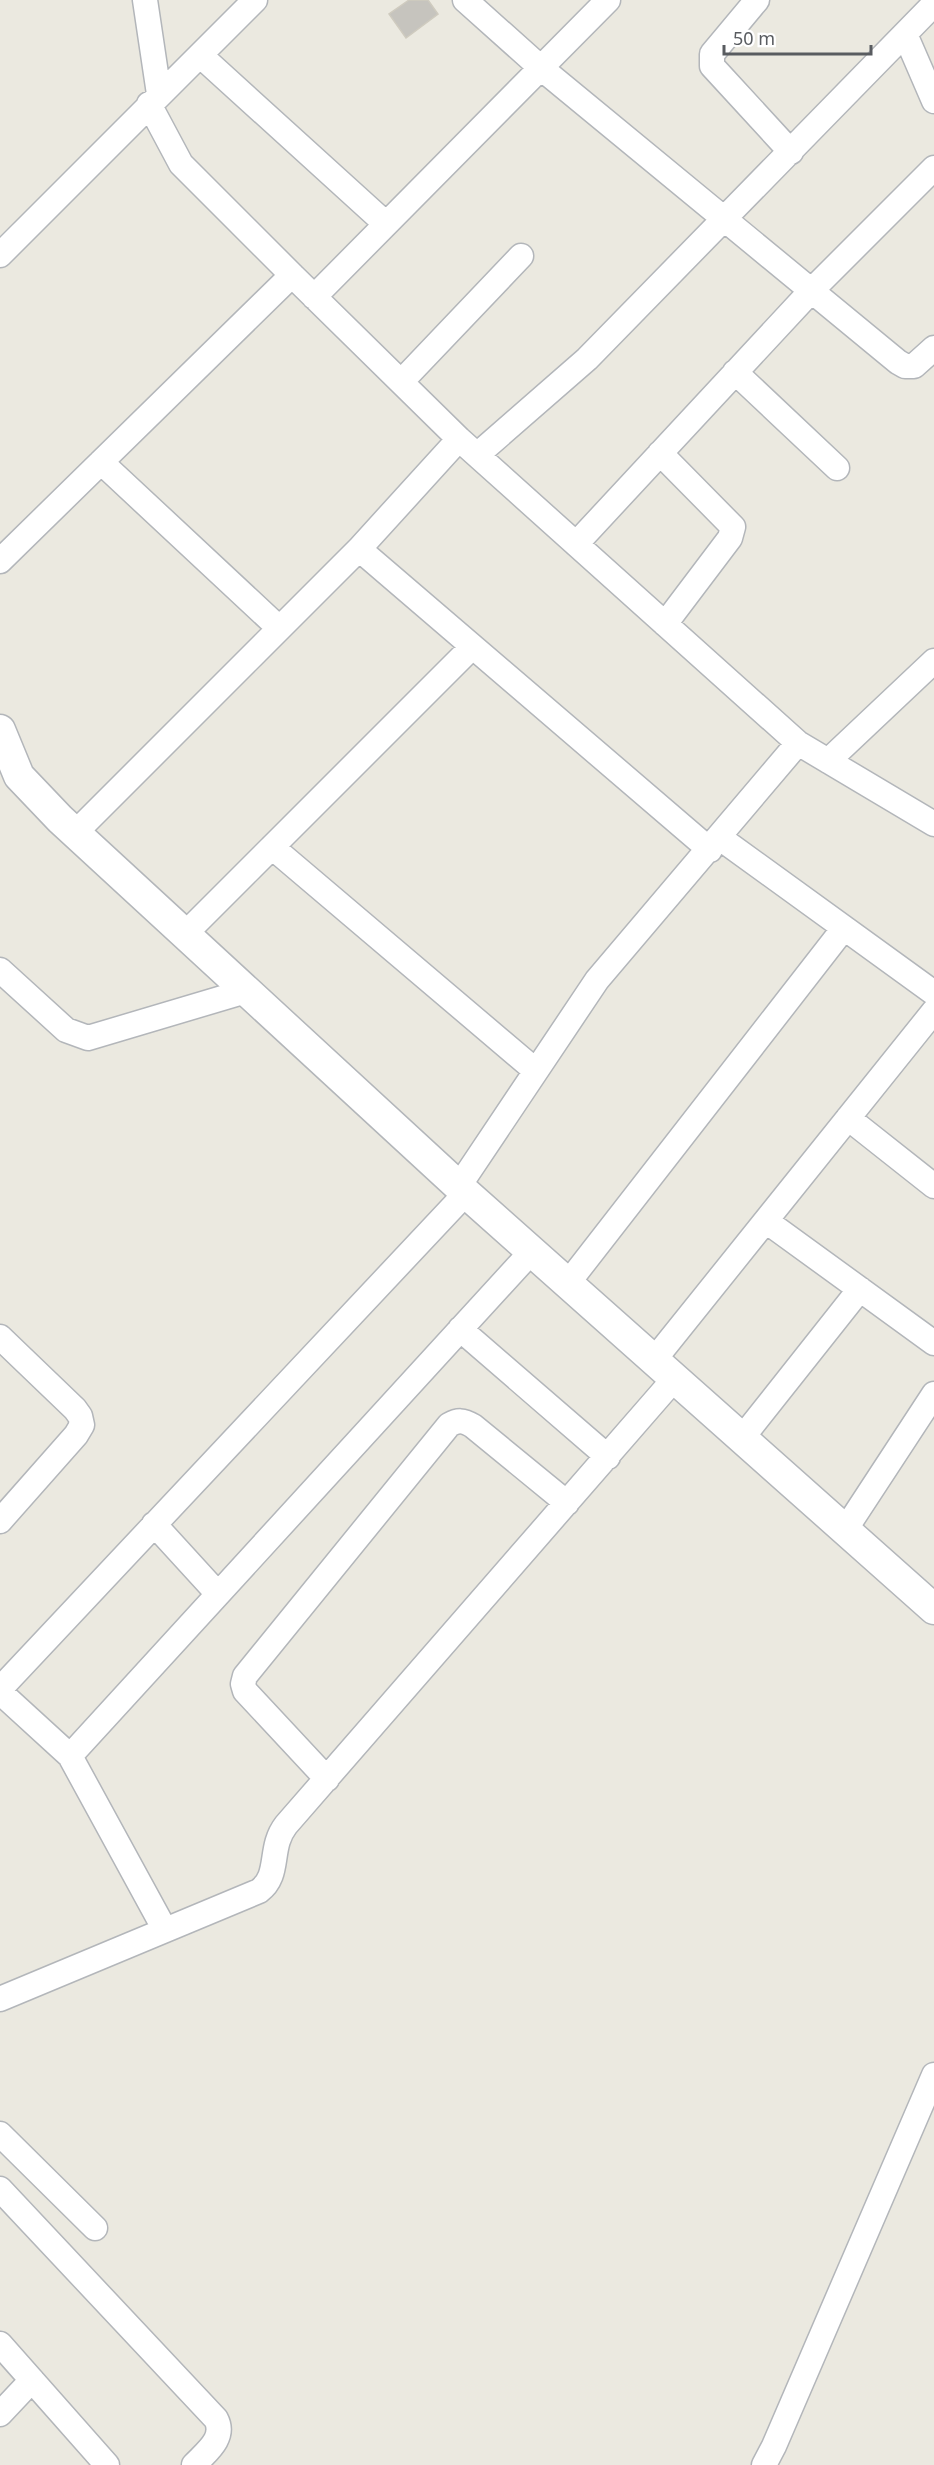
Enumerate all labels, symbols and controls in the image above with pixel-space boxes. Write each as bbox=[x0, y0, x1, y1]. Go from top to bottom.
scale bar bbox=[724, 18, 871, 56]
text: 50 m bbox=[733, 26, 775, 50]

